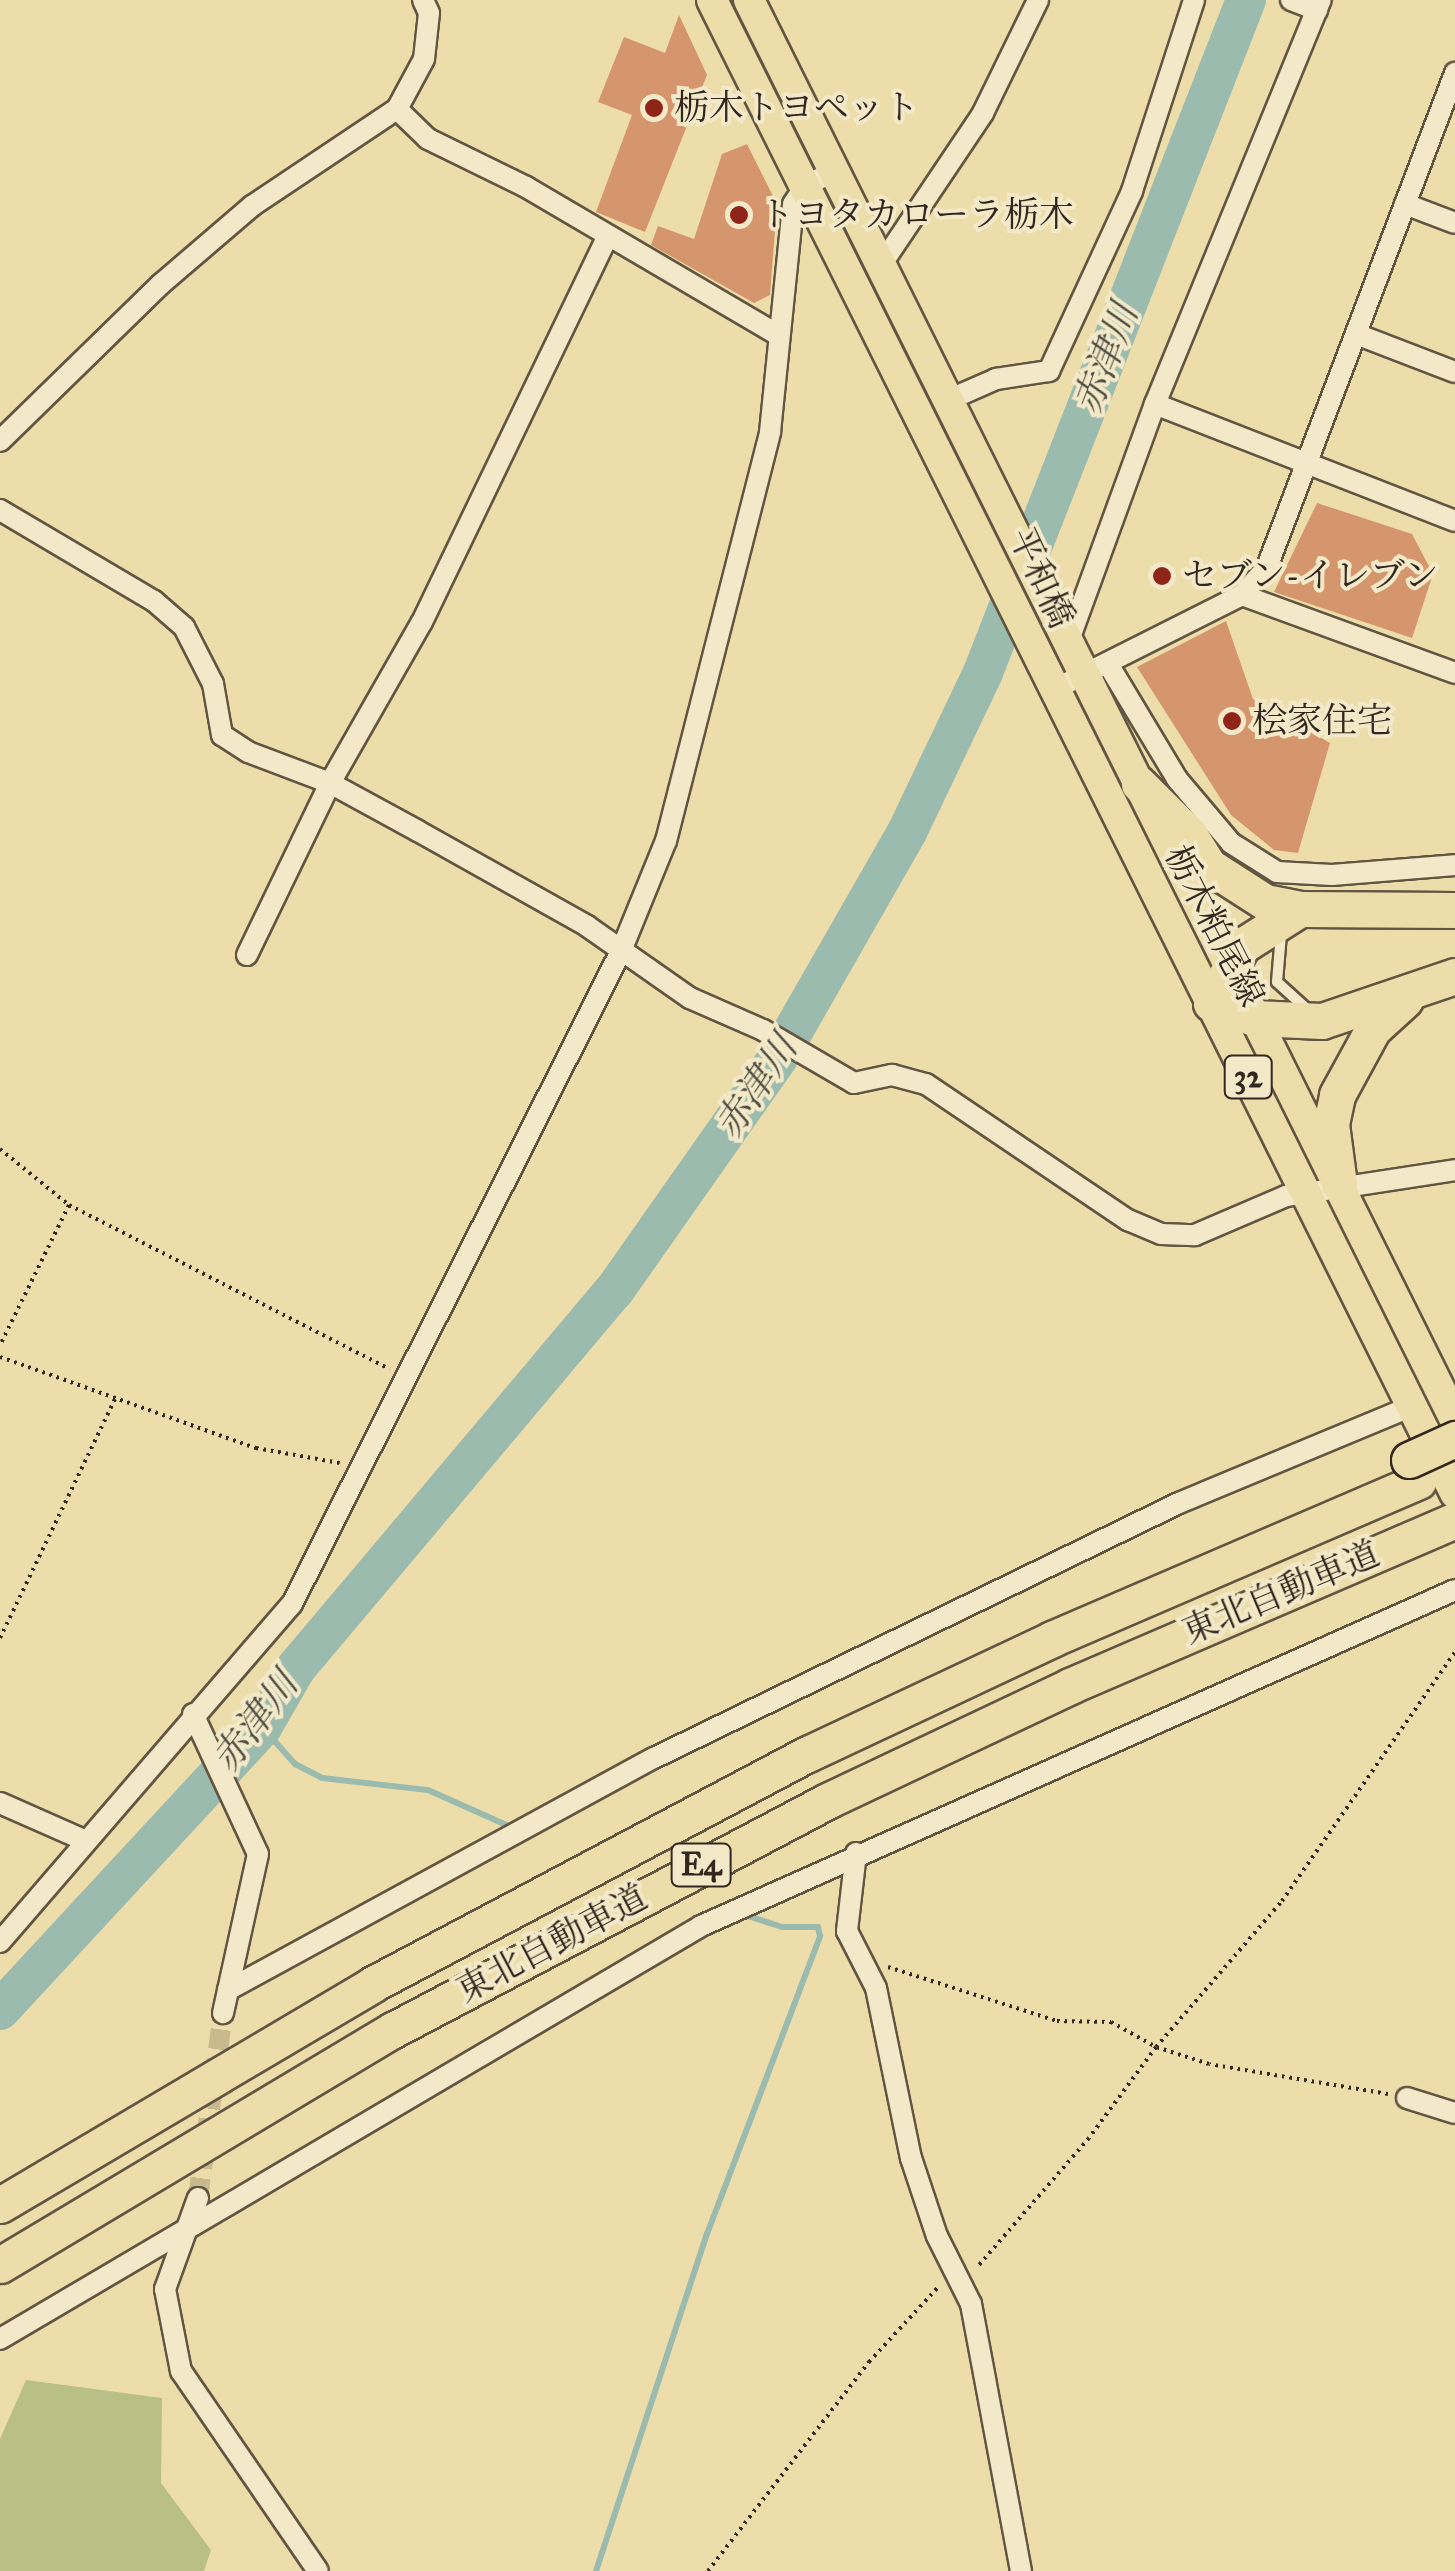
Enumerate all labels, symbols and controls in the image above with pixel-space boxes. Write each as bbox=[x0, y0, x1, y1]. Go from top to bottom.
place label: 栃木トヨペット bbox=[674, 87, 919, 129]
marker: 栃木トヨペット bbox=[643, 97, 665, 119]
place label: トヨタカローラ栃木 bbox=[759, 194, 1074, 236]
marker: トヨタカローラ栃木 bbox=[728, 204, 750, 226]
water label: 赤津川 bbox=[1064, 298, 1148, 420]
street label: 平和橋 bbox=[1000, 522, 1082, 634]
place label: セブン-イレブン bbox=[1182, 555, 1441, 597]
marker: セブン-イレブン bbox=[1151, 565, 1173, 587]
place label: 桧家住宅 bbox=[1252, 700, 1392, 742]
marker: 桧家住宅 bbox=[1221, 710, 1243, 732]
street label: 栃木粕尾線 bbox=[1156, 839, 1272, 1013]
water label: 赤津川 bbox=[705, 1027, 807, 1147]
road number: 32 bbox=[1223, 1050, 1273, 1104]
street label: 東北自動車道 bbox=[1176, 1533, 1386, 1653]
water label: 赤津川 bbox=[202, 1663, 308, 1781]
road number: E4 bbox=[668, 1838, 734, 1892]
street label: 東北自動車道 bbox=[449, 1876, 655, 2012]

